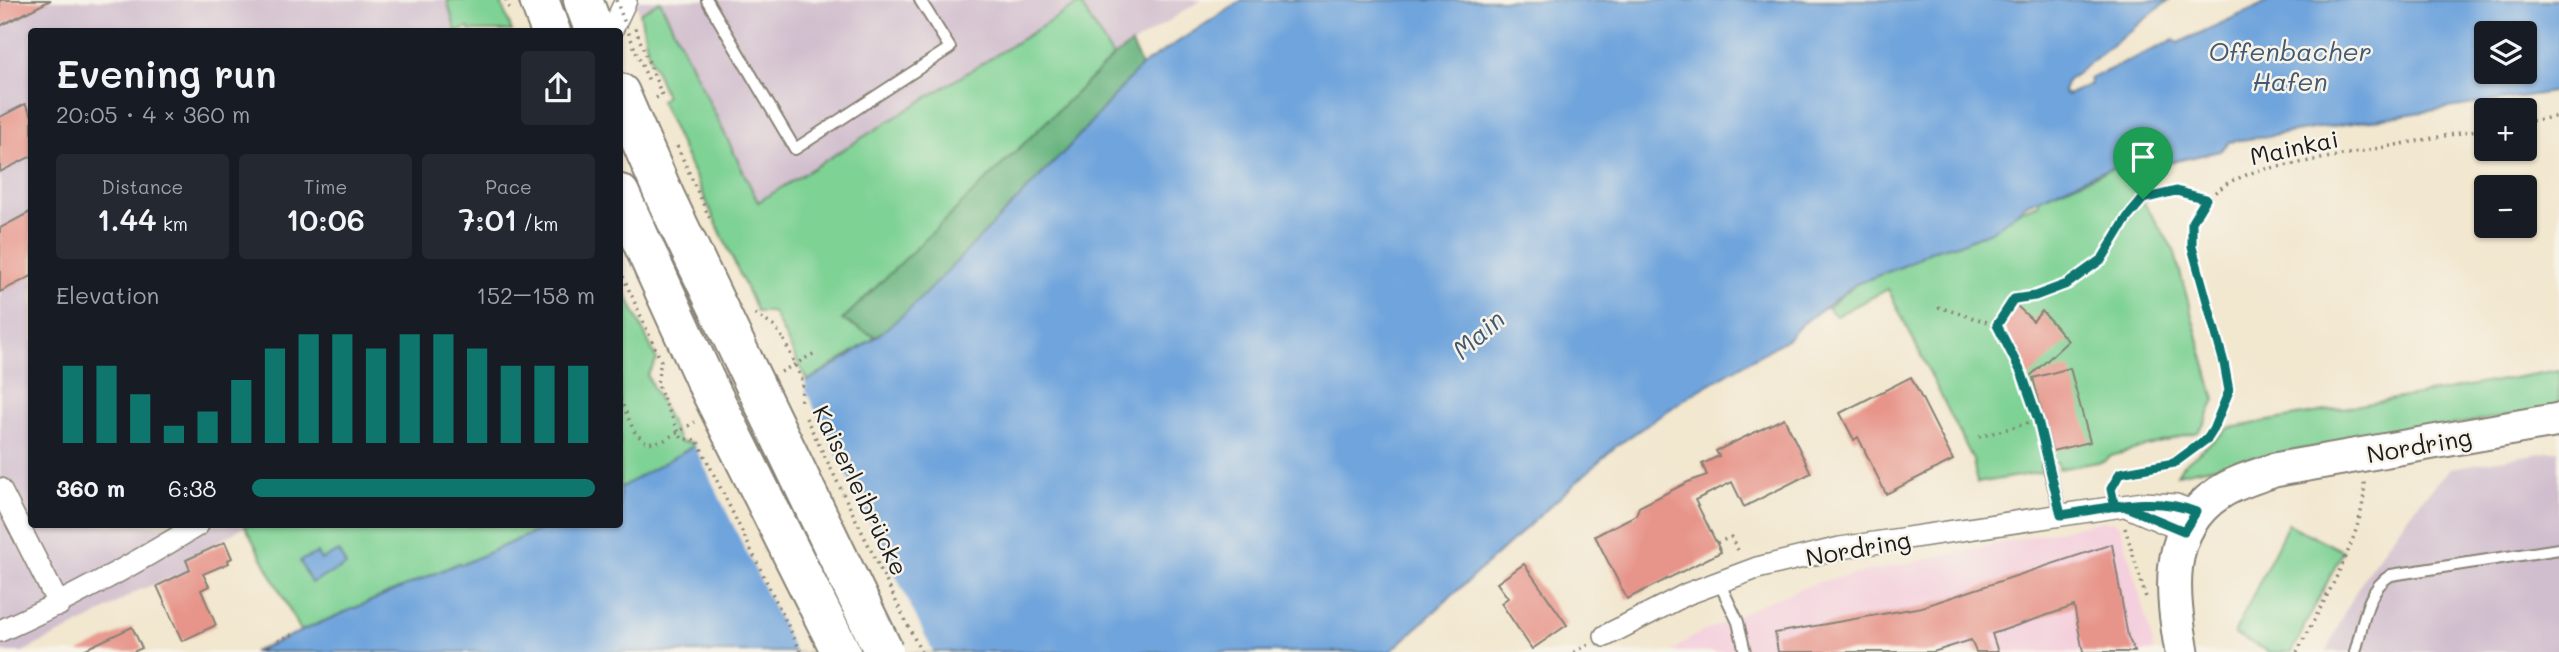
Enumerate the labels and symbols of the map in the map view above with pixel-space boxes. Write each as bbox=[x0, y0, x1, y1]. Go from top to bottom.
water label: Offenbacher Hafen bbox=[2208, 34, 2372, 98]
street label: Mainkai bbox=[2247, 123, 2341, 171]
pin bbox=[2113, 127, 2173, 199]
water label: Main bbox=[1444, 302, 1512, 366]
street label: Kaiserleibrücke bbox=[806, 400, 916, 580]
street label: Nordring bbox=[2364, 421, 2474, 469]
street label: Nordring bbox=[1803, 524, 1913, 572]

